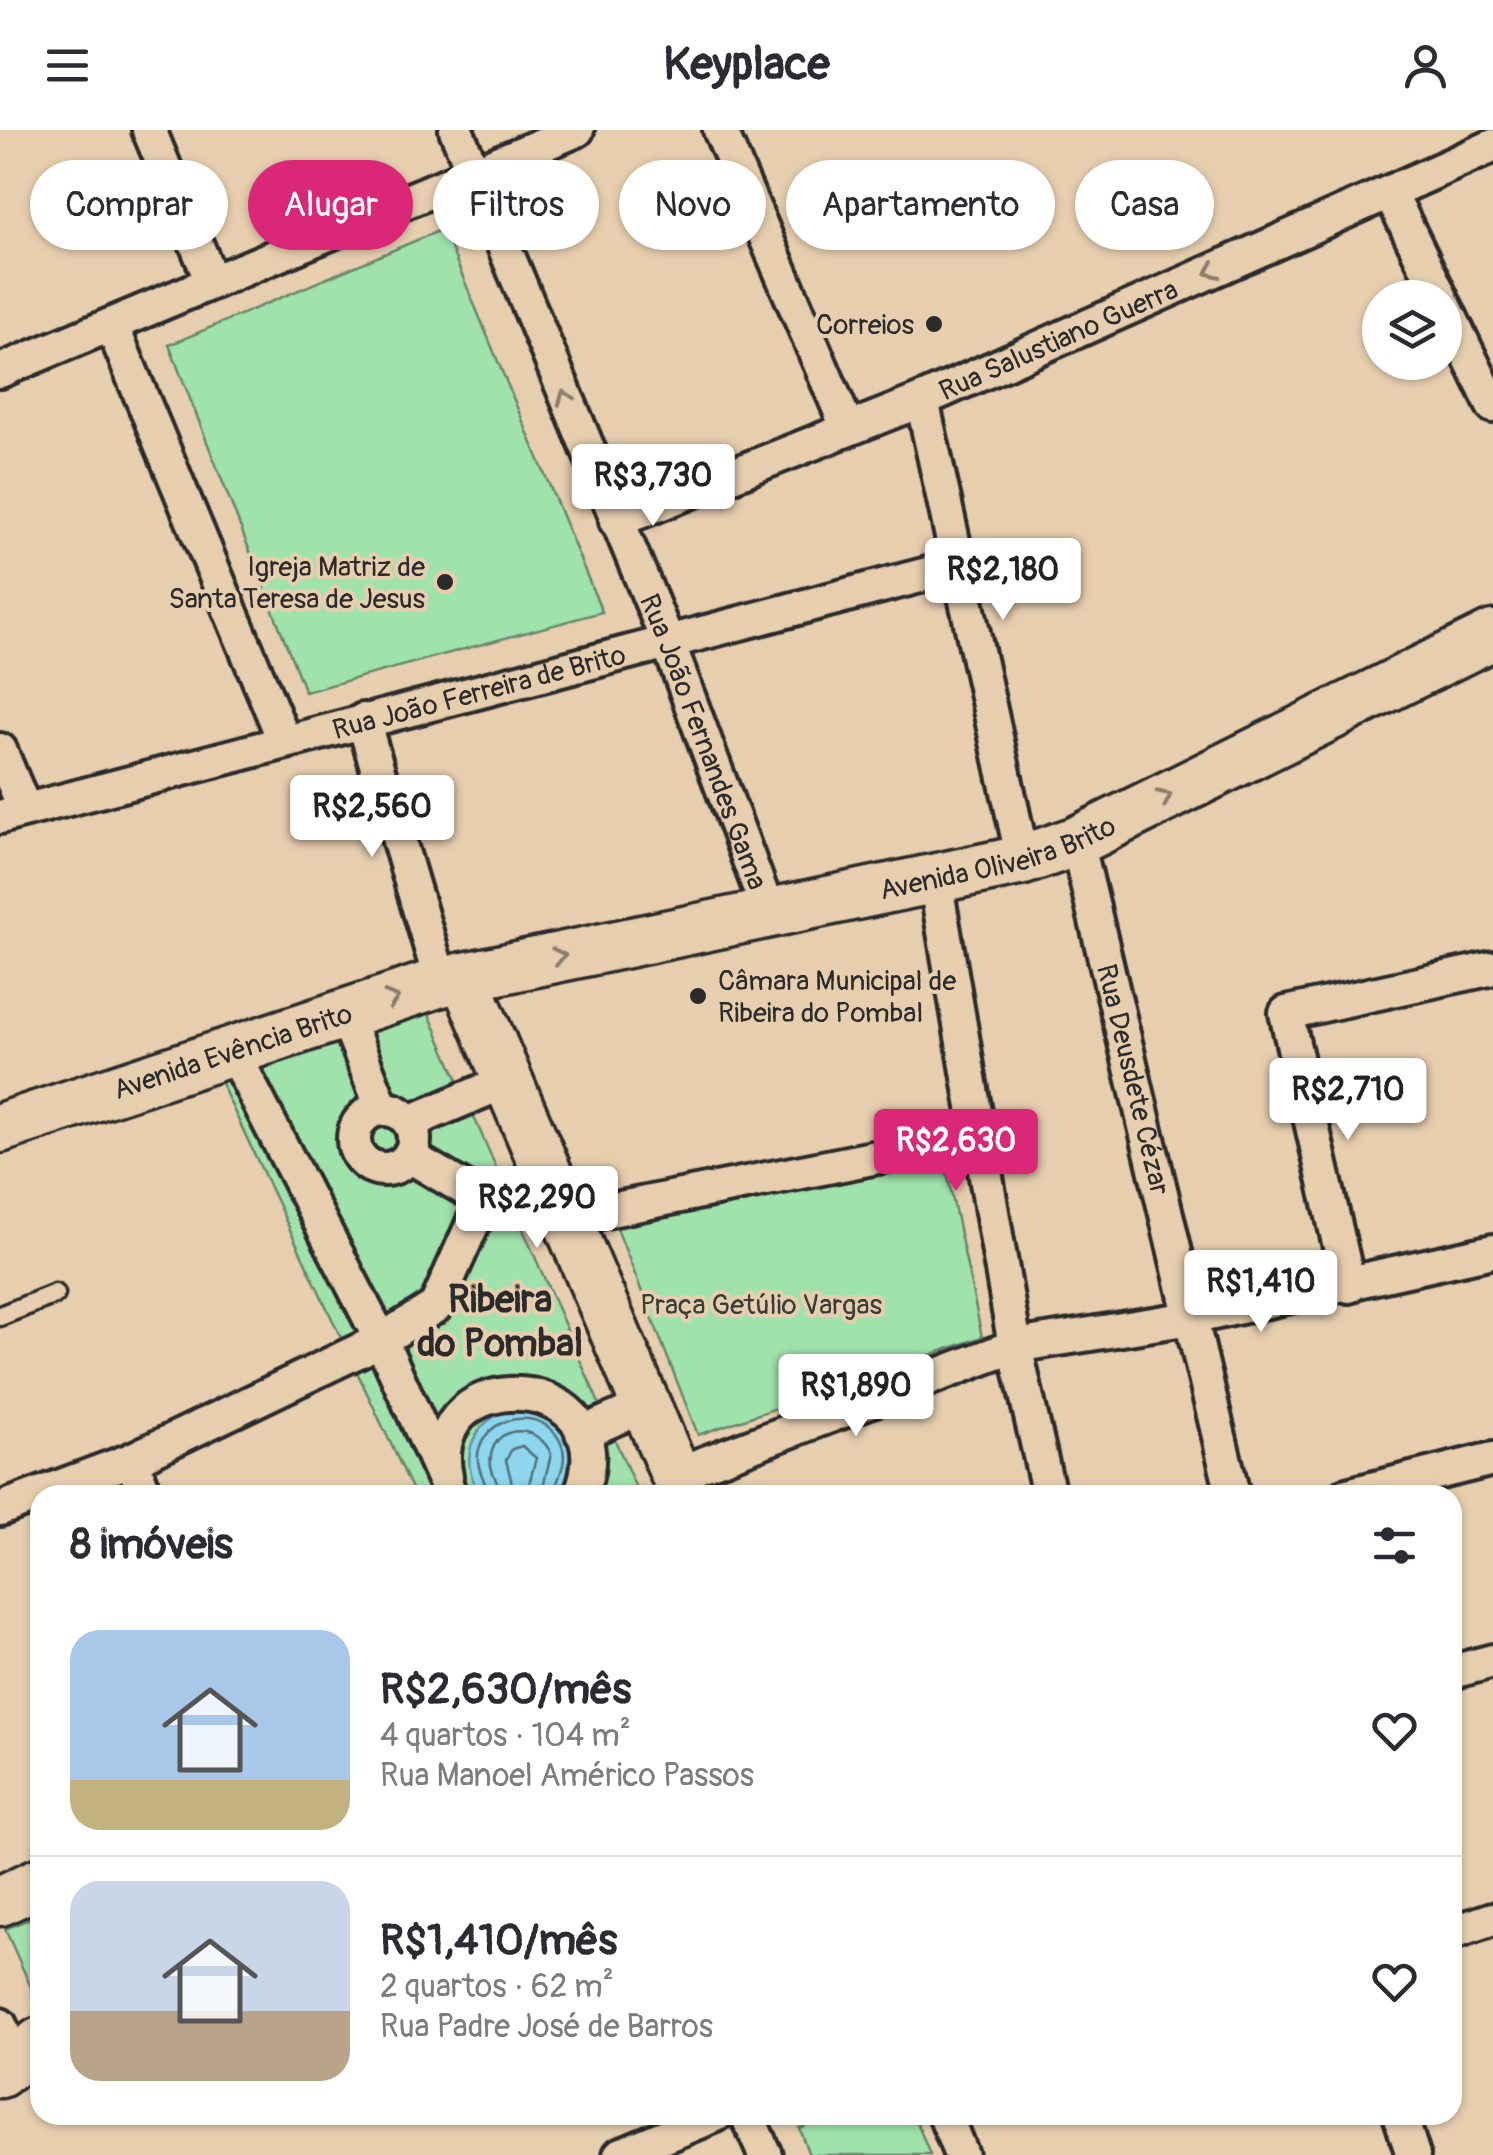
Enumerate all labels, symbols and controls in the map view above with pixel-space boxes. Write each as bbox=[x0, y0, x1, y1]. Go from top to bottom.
text: Keyplace bbox=[663, 37, 830, 93]
icon: menu bbox=[40, 38, 95, 93]
icon: person bbox=[1398, 38, 1453, 93]
chip: Comprar bbox=[30, 160, 228, 250]
chip: Alugar bbox=[248, 160, 413, 250]
chip: Filtros bbox=[433, 160, 599, 250]
chip: Novo bbox=[619, 160, 766, 250]
chip: Apartamento bbox=[786, 160, 1055, 250]
chip: Casa bbox=[1075, 160, 1214, 250]
one-way arrow bbox=[1204, 259, 1222, 279]
street label: Rua Salustiano Guerra bbox=[934, 272, 1183, 409]
map controls bbox=[1362, 280, 1462, 380]
button: layers bbox=[1362, 280, 1462, 380]
place label: Correios bbox=[816, 308, 914, 343]
marker: Correios bbox=[923, 313, 945, 335]
one-way arrow bbox=[556, 390, 576, 407]
pin: R$3,730 bbox=[561, 444, 745, 529]
text: R$3,730 bbox=[594, 456, 712, 496]
pin: R$2,180 bbox=[911, 538, 1095, 623]
place label: Igreja Matriz de Santa Teresa de Jesus bbox=[168, 550, 425, 617]
text: R$2,180 bbox=[947, 550, 1059, 590]
marker: Igreja Matriz de Santa Teresa de Jesus bbox=[434, 571, 456, 593]
street label: Rua João Fernandes Gama bbox=[631, 589, 774, 895]
street label: Rua João Ferreira de Brito bbox=[329, 638, 630, 748]
pin: R$2,560 bbox=[280, 775, 464, 860]
text: R$2,560 bbox=[312, 787, 432, 827]
one-way arrow bbox=[1154, 790, 1172, 810]
street label: Avenida Oliveira Brito bbox=[877, 809, 1122, 909]
one-way arrow bbox=[550, 947, 567, 968]
street label: Rua Deusdete Cézar bbox=[1088, 961, 1177, 1199]
place label: Câmara Municipal de Ribeira do Pombal bbox=[718, 964, 957, 1031]
marker: Câmara Municipal de Ribeira do Pombal bbox=[687, 985, 709, 1007]
one-way arrow bbox=[382, 990, 399, 1010]
street label: Avenida Evência Brito bbox=[109, 997, 357, 1108]
pin: R$2,710 bbox=[1256, 1058, 1440, 1143]
text: R$2,710 bbox=[1291, 1070, 1405, 1110]
pin: R$2,630 bbox=[864, 1109, 1048, 1194]
text: R$2,630 bbox=[896, 1121, 1016, 1161]
pin: R$2,290 bbox=[445, 1166, 629, 1251]
text: R$2,290 bbox=[478, 1178, 596, 1218]
pin: R$1,410 bbox=[1169, 1250, 1353, 1335]
text: R$1,410 bbox=[1206, 1262, 1316, 1302]
district label: Ribeira do Pombal bbox=[417, 1276, 583, 1368]
park label: Praça Getúlio Vargas bbox=[640, 1288, 882, 1323]
pin: R$1,890 bbox=[764, 1354, 948, 1439]
text: R$1,890 bbox=[801, 1366, 911, 1406]
icon: filters bbox=[1367, 1518, 1422, 1573]
text: 8 imóveis bbox=[70, 1519, 233, 1571]
text: R$2,630/mês bbox=[380, 1664, 631, 1716]
icon: home bbox=[150, 1670, 270, 1790]
icon: heart bbox=[1367, 1703, 1422, 1758]
text: 4 quartos · 104 m² bbox=[380, 1716, 631, 1756]
text: Rua Manoel Américo Passos bbox=[380, 1756, 754, 1796]
text: R$1,410/mês bbox=[380, 1915, 617, 1967]
icon: home bbox=[150, 1921, 270, 2041]
icon: heart bbox=[1367, 1954, 1422, 2009]
text: 2 quartos · 62 m² bbox=[380, 1967, 614, 2007]
text: Rua Padre José de Barros bbox=[380, 2007, 713, 2047]

